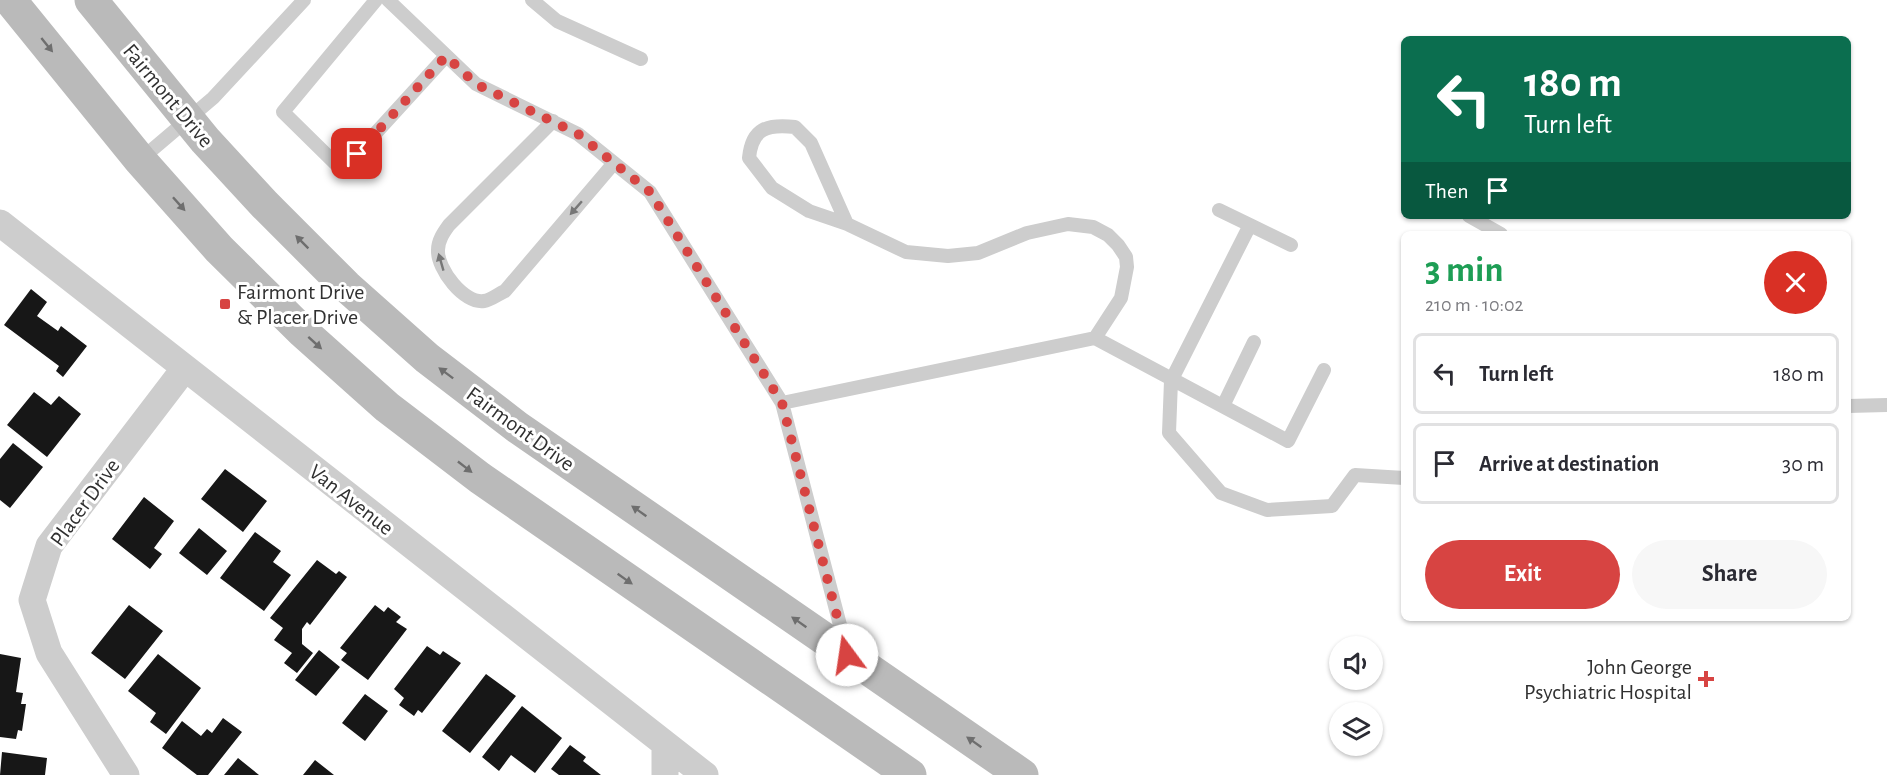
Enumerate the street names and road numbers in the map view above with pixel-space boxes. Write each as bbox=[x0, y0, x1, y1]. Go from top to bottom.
street label: Fairmont Drive bbox=[119, 40, 218, 152]
street label: Fairmont Drive bbox=[462, 382, 578, 475]
street label: Placer Drive bbox=[46, 455, 124, 550]
street label: Van Avenue bbox=[305, 460, 398, 539]

